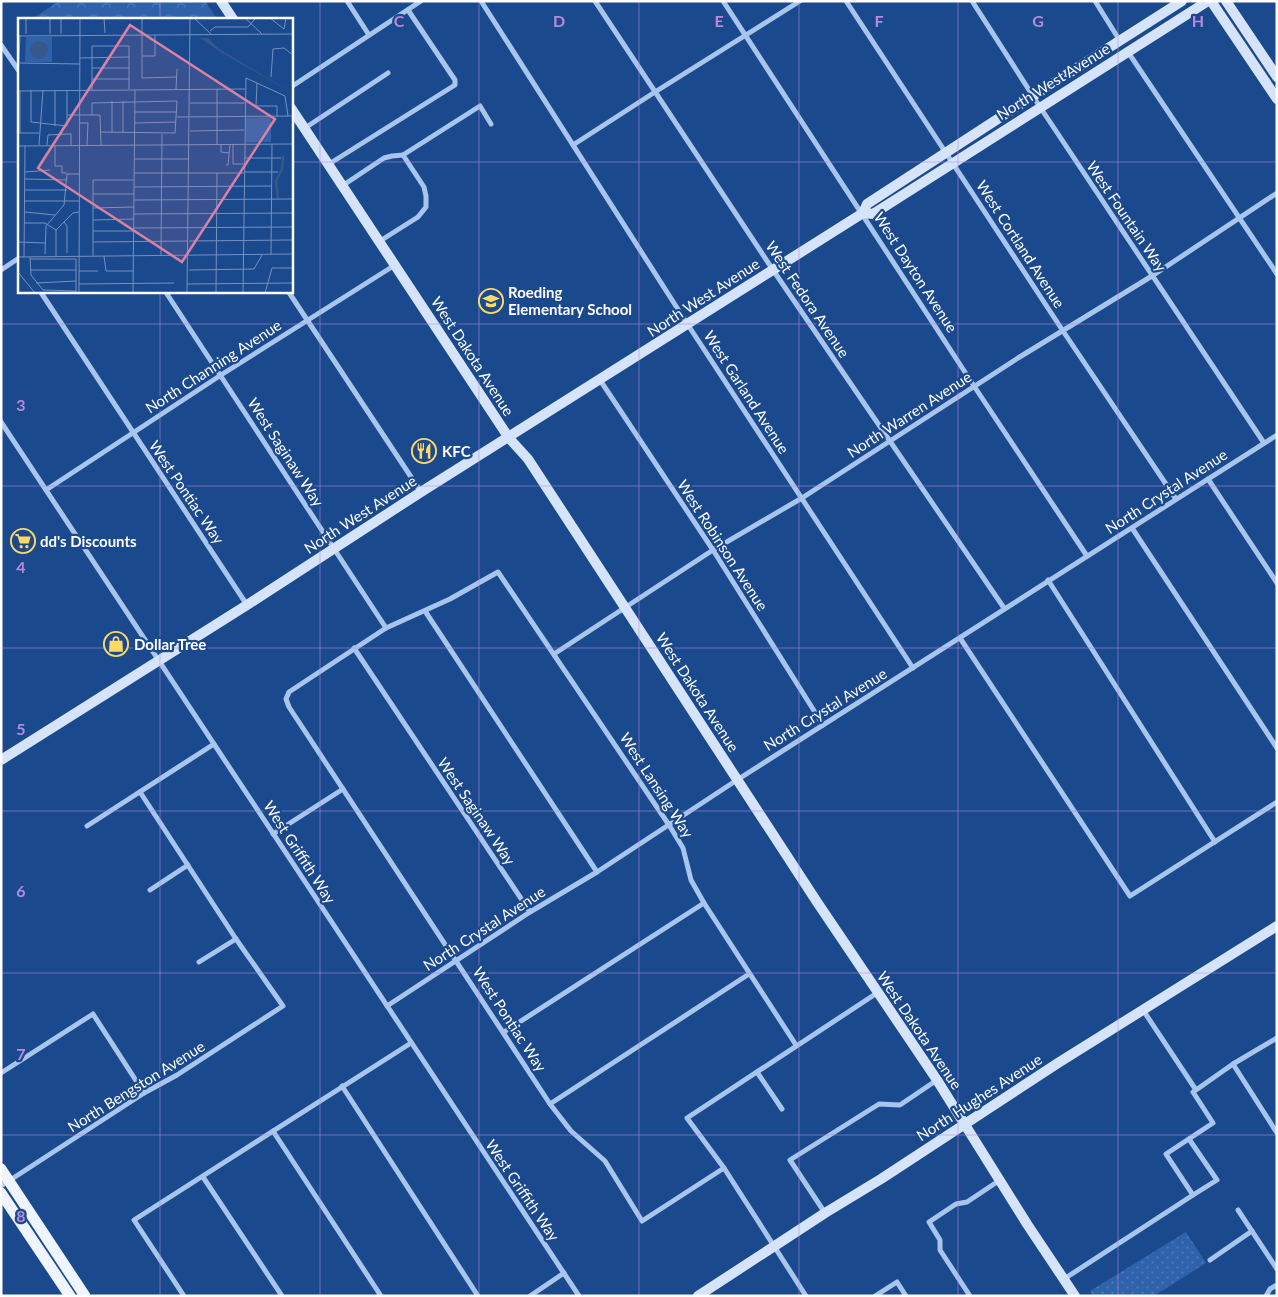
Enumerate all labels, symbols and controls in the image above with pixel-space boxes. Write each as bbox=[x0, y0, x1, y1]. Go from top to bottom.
text: C bbox=[394, 11, 405, 30]
text: D bbox=[553, 11, 565, 30]
text: E bbox=[714, 11, 724, 30]
text: F bbox=[874, 11, 884, 30]
text: G bbox=[1032, 11, 1044, 30]
text: H bbox=[1192, 11, 1204, 30]
inset map bbox=[18, 18, 292, 292]
street label: North West Avenue bbox=[993, 39, 1113, 123]
street label: West Fountain Way bbox=[1083, 157, 1171, 275]
street label: West Cortland Avenue bbox=[973, 177, 1069, 311]
street label: West Dayton Avenue bbox=[870, 208, 962, 336]
street label: West Fedora Avenue bbox=[762, 237, 854, 361]
street label: North West Avenue bbox=[644, 254, 762, 340]
place label: Roeding Elementary School bbox=[508, 283, 632, 318]
school or university icon: Roeding Elementary School bbox=[478, 288, 504, 314]
street label: West Dakota Avenue bbox=[428, 293, 518, 419]
street label: North Channing Avenue bbox=[142, 315, 284, 417]
street label: West Garland Avenue bbox=[701, 327, 794, 457]
street label: North Warren Avenue bbox=[843, 367, 975, 461]
street label: West Saginaw Way bbox=[244, 394, 328, 510]
text: 3 bbox=[16, 395, 26, 414]
street label: West Pontiac Way bbox=[146, 437, 228, 547]
restaurant icon: KFC bbox=[411, 438, 437, 464]
place label: KFC bbox=[442, 442, 471, 460]
street label: North Crystal Avenue bbox=[1102, 445, 1230, 537]
street label: North West Avenue bbox=[301, 471, 419, 557]
street label: West Robinson Avenue bbox=[674, 476, 772, 614]
supermarket icon: dd's Discounts bbox=[10, 528, 36, 554]
place label: dd's Discounts bbox=[40, 532, 137, 550]
text: 4 bbox=[16, 557, 26, 576]
street label: West Dakota Avenue bbox=[653, 629, 743, 755]
shop icon: Dollar Tree bbox=[103, 631, 129, 657]
place label: Dollar Tree bbox=[134, 635, 206, 653]
street label: North Crystal Avenue bbox=[760, 664, 890, 754]
text: 5 bbox=[16, 719, 26, 738]
street label: West Lansing Way bbox=[616, 729, 698, 841]
street label: West Saginaw Way bbox=[434, 754, 520, 868]
street label: West Griffith Way bbox=[260, 797, 340, 907]
text: 6 bbox=[16, 881, 26, 900]
street label: North Crystal Avenue bbox=[420, 882, 548, 974]
street label: West Pontiac Way bbox=[470, 963, 551, 1075]
street label: West Dakota Avenue bbox=[874, 968, 966, 1092]
street label: North Bengston Avenue bbox=[64, 1036, 208, 1136]
text: 7 bbox=[16, 1044, 26, 1063]
street label: North Hughes Avenue bbox=[913, 1050, 1045, 1144]
street label: West Griffith Way bbox=[482, 1136, 564, 1244]
text: 8 bbox=[16, 1206, 26, 1225]

